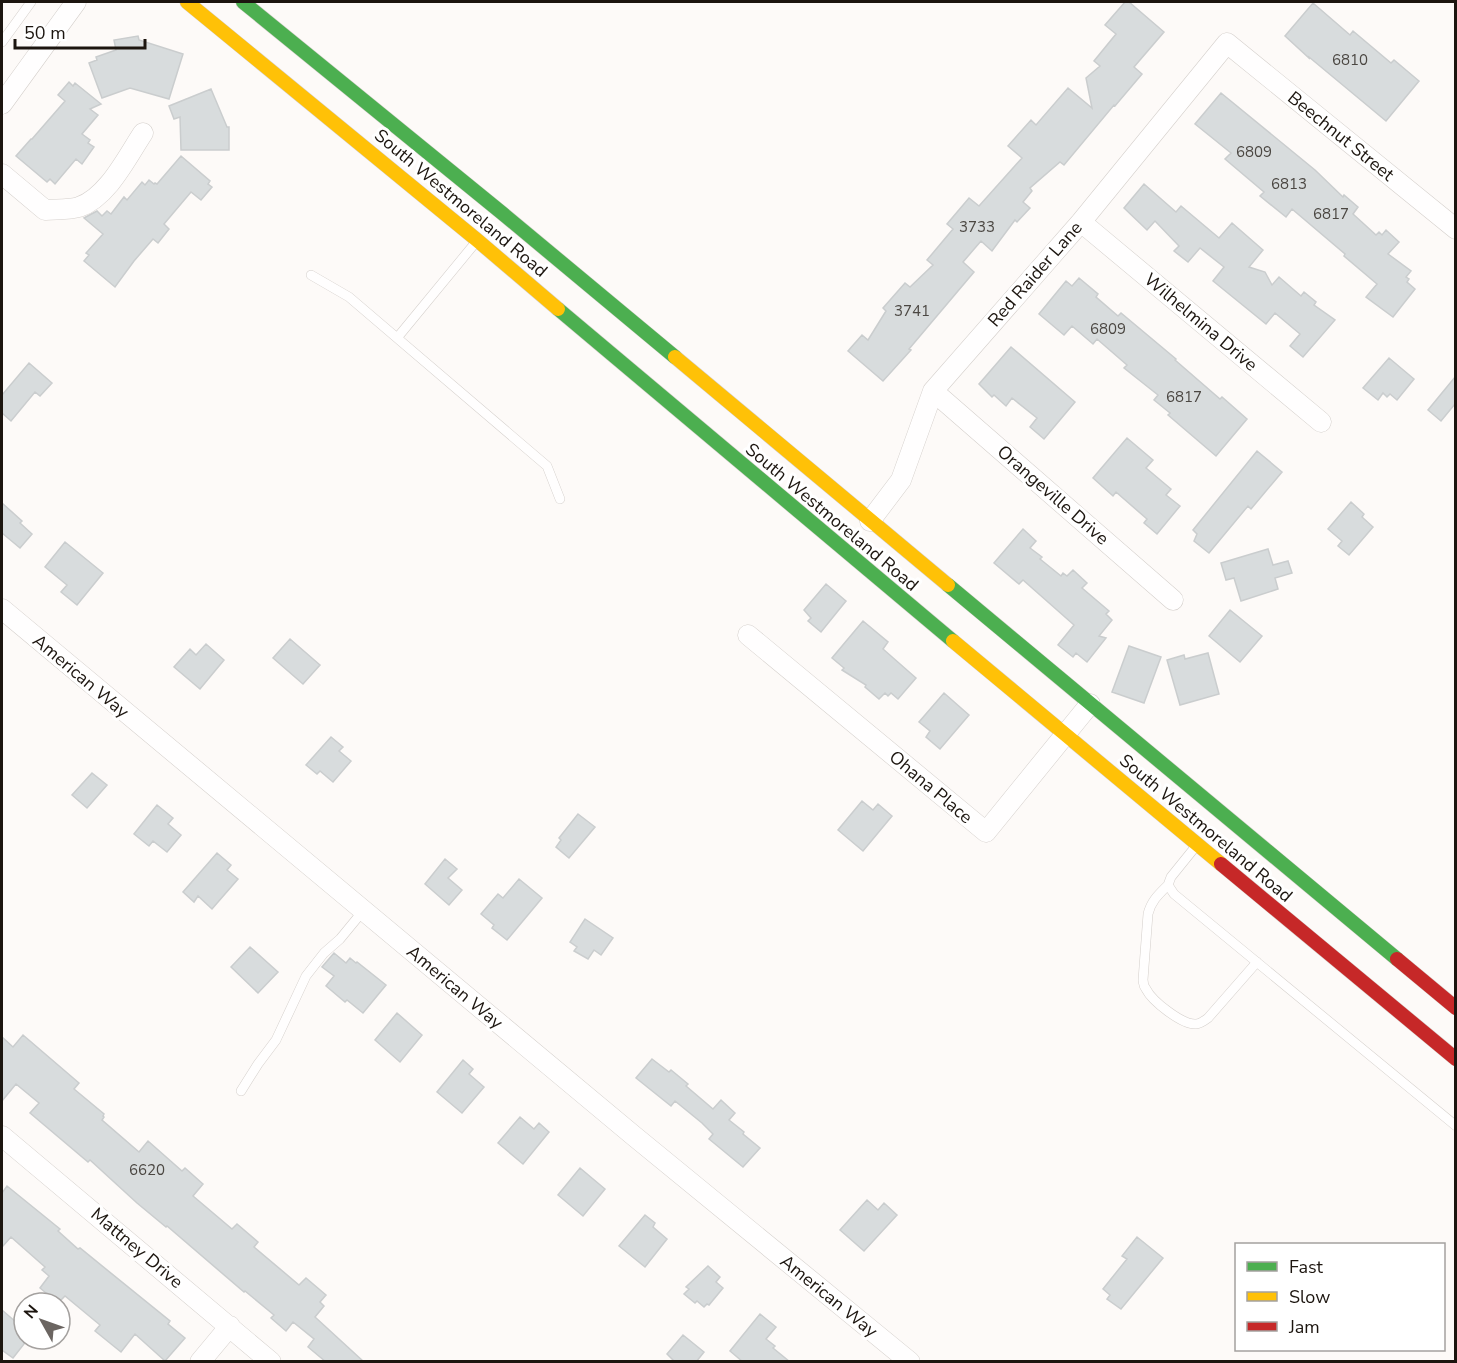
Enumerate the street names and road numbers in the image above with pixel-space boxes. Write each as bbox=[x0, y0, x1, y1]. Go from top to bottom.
street label: Beechnut Street bbox=[1283, 86, 1400, 187]
street label: South Westmoreland Road bbox=[369, 123, 553, 283]
street label: Red Raider Lane bbox=[982, 216, 1088, 332]
street label: Wilhelmina Drive bbox=[1139, 267, 1263, 377]
street label: South Westmoreland Road bbox=[740, 437, 924, 597]
street label: Orangeville Drive bbox=[992, 440, 1114, 550]
street label: American Way bbox=[28, 629, 135, 724]
street label: Ohana Place bbox=[884, 745, 978, 829]
street label: South Westmoreland Road bbox=[1114, 748, 1298, 908]
street label: American Way bbox=[402, 940, 509, 1035]
street label: Mattney Drive bbox=[86, 1202, 188, 1294]
street label: American Way bbox=[775, 1249, 883, 1343]

